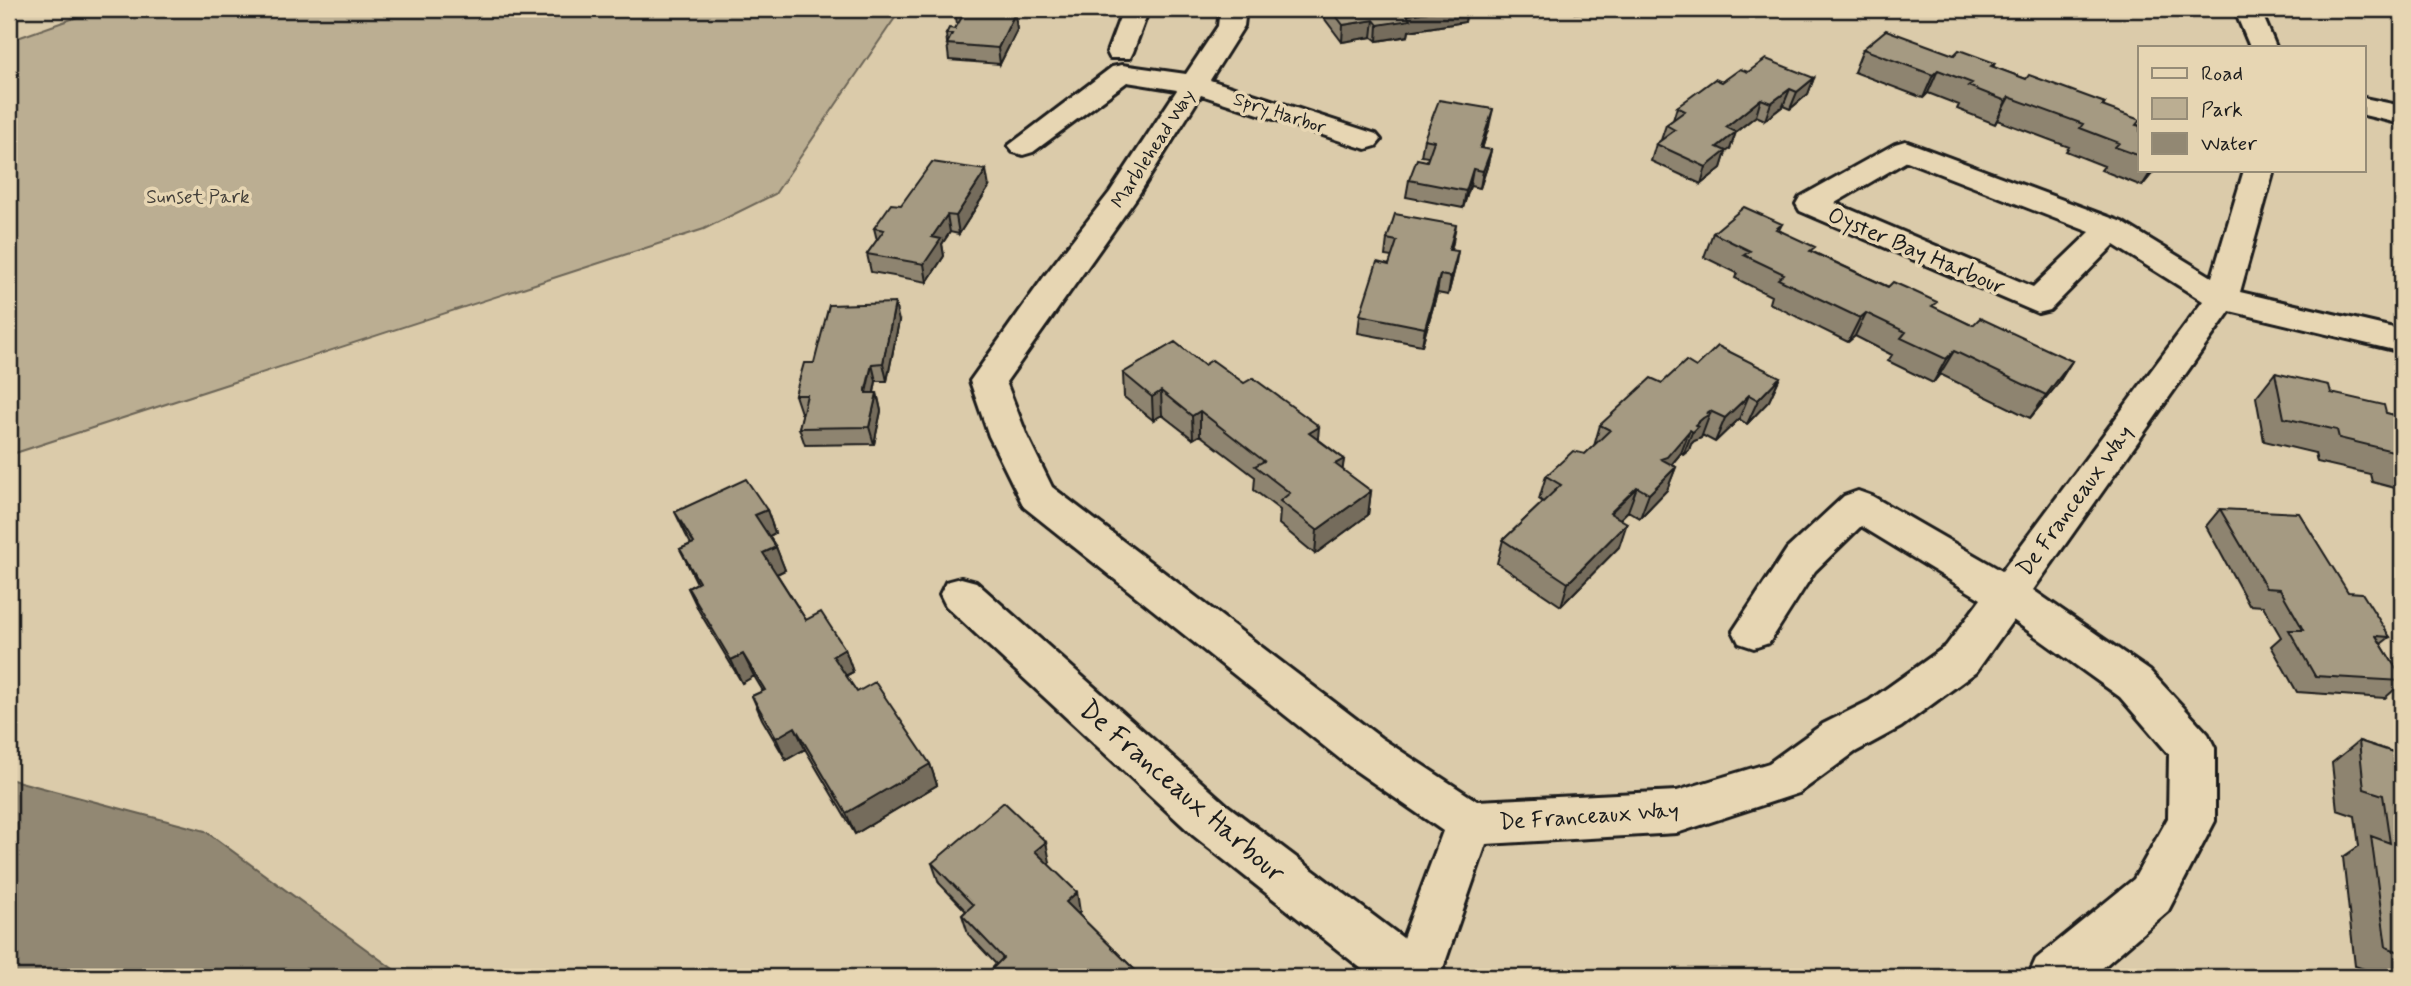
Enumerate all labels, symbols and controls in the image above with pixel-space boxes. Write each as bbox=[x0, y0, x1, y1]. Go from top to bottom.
legend bbox=[2138, 46, 2366, 172]
text: Road bbox=[2201, 60, 2243, 88]
street label: Marblehead Way bbox=[1106, 85, 1201, 213]
street label: Spry Harbor bbox=[1230, 87, 1329, 141]
text: Park bbox=[2201, 96, 2243, 124]
text: Water bbox=[2201, 130, 2257, 158]
park label: Sunset Park bbox=[146, 185, 250, 210]
street label: Oyster Bay Harbour bbox=[1823, 201, 2010, 303]
street label: De Franceaux Way bbox=[2011, 419, 2141, 583]
street label: De Franceaux Harbour bbox=[1070, 692, 1293, 892]
street label: De Franceaux Way bbox=[1498, 796, 1680, 838]

